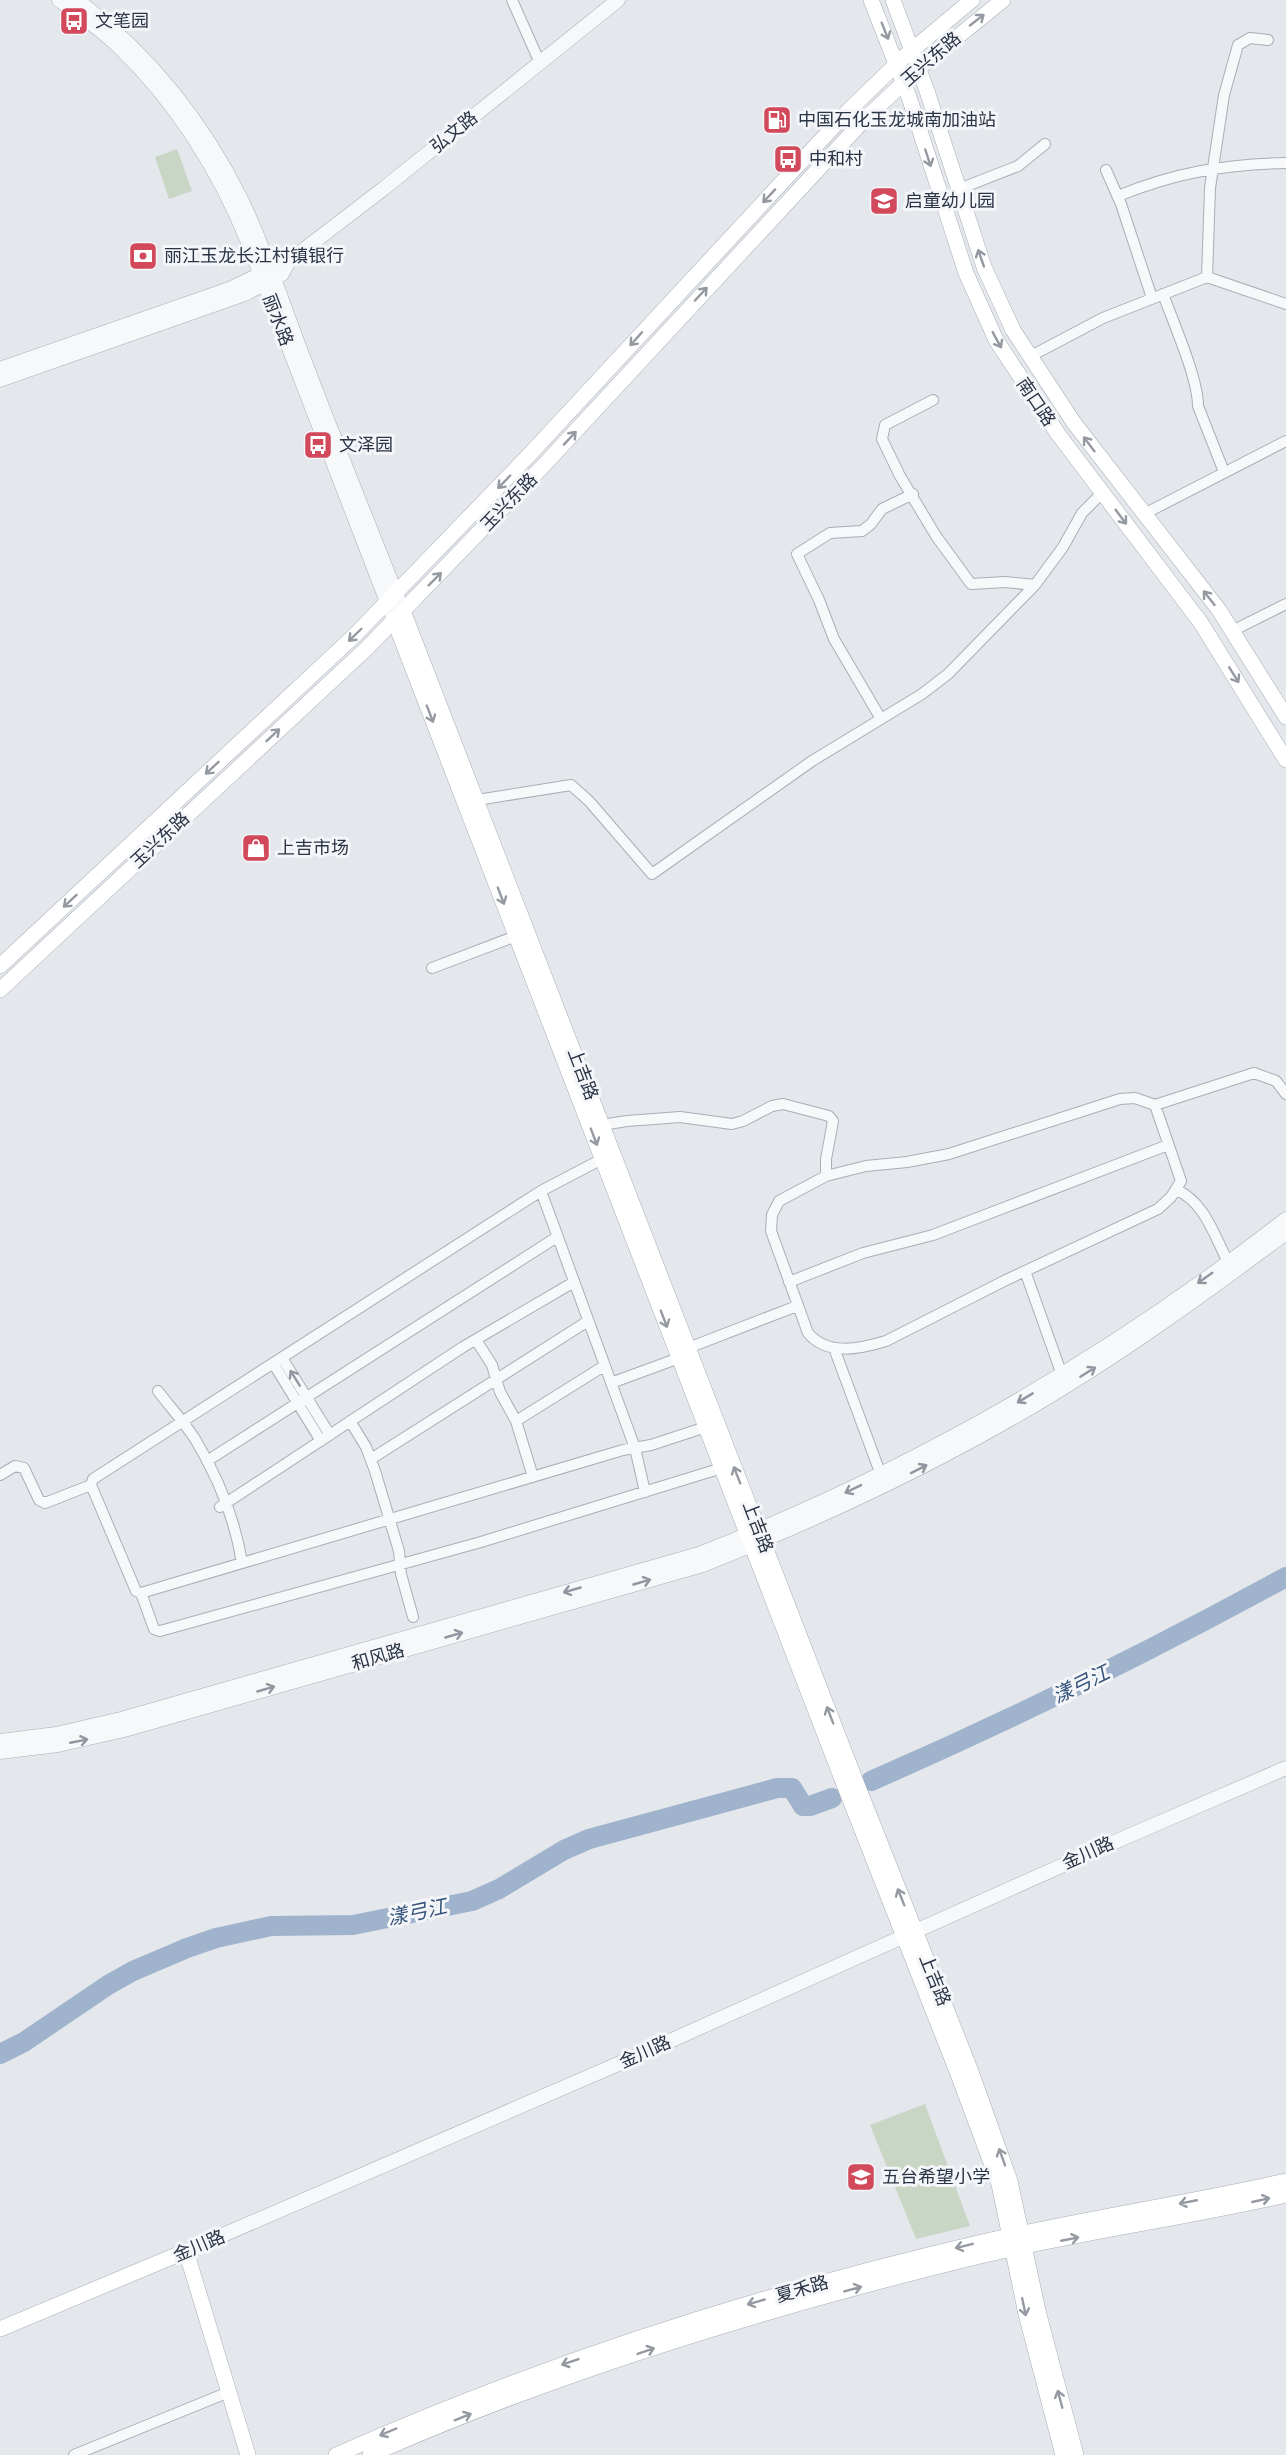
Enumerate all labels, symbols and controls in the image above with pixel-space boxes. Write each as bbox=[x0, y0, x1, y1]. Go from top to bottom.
bus stop icon: 文笔园 bbox=[58, 5, 90, 37]
place label: 文笔园 bbox=[95, 10, 149, 31]
one-way arrow bbox=[969, 13, 985, 26]
one-way arrow bbox=[880, 21, 891, 40]
street label: 玉兴东路 bbox=[897, 27, 965, 90]
fuel station icon: 中国石化玉龙城南加油站 bbox=[761, 104, 793, 136]
street label: 弘文路 bbox=[426, 106, 481, 157]
place label: 中国石化玉龙城南加油站 bbox=[798, 109, 996, 130]
bus stop icon: 中和村 bbox=[772, 143, 804, 175]
place label: 中和村 bbox=[809, 148, 863, 169]
one-way arrow bbox=[924, 148, 935, 167]
school or university icon: 启童幼儿园 bbox=[868, 185, 900, 217]
one-way arrow bbox=[761, 188, 776, 203]
place label: 启童幼儿园 bbox=[905, 190, 995, 211]
bank icon: 丽江玉龙长江村镇银行 bbox=[127, 240, 159, 272]
place label: 丽江玉龙长江村镇银行 bbox=[164, 245, 344, 266]
one-way arrow bbox=[974, 249, 985, 268]
one-way arrow bbox=[694, 287, 708, 302]
street label: 丽水路 bbox=[259, 291, 298, 349]
one-way arrow bbox=[629, 331, 643, 346]
one-way arrow bbox=[991, 331, 1003, 348]
street label: 南口路 bbox=[1013, 373, 1060, 430]
bus stop icon: 文泽园 bbox=[302, 429, 334, 461]
one-way arrow bbox=[563, 430, 577, 445]
place label: 文泽园 bbox=[339, 434, 393, 455]
one-way arrow bbox=[1083, 436, 1096, 452]
street label: 玉兴东路 bbox=[476, 468, 541, 535]
one-way arrow bbox=[497, 474, 511, 489]
one-way arrow bbox=[1114, 509, 1127, 525]
one-way arrow bbox=[428, 571, 442, 586]
one-way arrow bbox=[1203, 590, 1215, 606]
one-way arrow bbox=[347, 627, 362, 642]
one-way arrow bbox=[1229, 666, 1241, 683]
one-way arrow bbox=[426, 704, 437, 723]
one-way arrow bbox=[265, 728, 280, 742]
one-way arrow bbox=[205, 760, 220, 774]
street label: 玉兴东路 bbox=[126, 807, 193, 872]
shop icon: 上吉市场 bbox=[240, 832, 272, 864]
place label: 上吉市场 bbox=[277, 837, 349, 858]
one-way arrow bbox=[496, 886, 507, 905]
one-way arrow bbox=[62, 894, 77, 908]
street label: 上吉路 bbox=[564, 1045, 603, 1103]
one-way arrow bbox=[589, 1127, 600, 1145]
one-way arrow bbox=[1197, 1272, 1214, 1284]
one-way arrow bbox=[659, 1309, 670, 1327]
one-way arrow bbox=[1080, 1366, 1096, 1378]
one-way arrow bbox=[289, 1370, 301, 1387]
one-way arrow bbox=[1017, 1392, 1034, 1404]
one-way arrow bbox=[910, 1463, 928, 1474]
one-way arrow bbox=[731, 1466, 742, 1484]
one-way arrow bbox=[844, 1483, 862, 1495]
street label: 上吉路 bbox=[739, 1498, 778, 1556]
one-way arrow bbox=[632, 1576, 651, 1587]
one-way arrow bbox=[562, 1585, 581, 1596]
one-way arrow bbox=[444, 1629, 463, 1641]
street label: 和风路 bbox=[349, 1639, 407, 1674]
water label: 漾弓江 bbox=[1049, 1659, 1115, 1708]
one-way arrow bbox=[257, 1683, 276, 1694]
one-way arrow bbox=[824, 1707, 835, 1725]
one-way arrow bbox=[68, 1735, 88, 1746]
street label: 金川路 bbox=[1059, 1832, 1117, 1873]
one-way arrow bbox=[895, 1888, 906, 1907]
water label: 漾弓江 bbox=[385, 1894, 451, 1930]
street label: 上吉路 bbox=[916, 1951, 955, 2009]
street label: 金川路 bbox=[616, 2031, 674, 2072]
one-way arrow bbox=[995, 2148, 1006, 2167]
school or university icon: 五台希望小学 bbox=[845, 2161, 877, 2193]
place label: 五台希望小学 bbox=[882, 2166, 990, 2187]
one-way arrow bbox=[1251, 2194, 1270, 2206]
one-way arrow bbox=[1178, 2197, 1198, 2208]
street label: 金川路 bbox=[170, 2225, 228, 2266]
one-way arrow bbox=[1059, 2233, 1079, 2244]
one-way arrow bbox=[955, 2241, 974, 2253]
street label: 夏禾路 bbox=[773, 2271, 831, 2306]
one-way arrow bbox=[843, 2283, 862, 2294]
one-way arrow bbox=[746, 2297, 765, 2308]
one-way arrow bbox=[1019, 2297, 1031, 2316]
one-way arrow bbox=[636, 2345, 655, 2356]
one-way arrow bbox=[561, 2358, 580, 2369]
one-way arrow bbox=[1054, 2390, 1066, 2409]
one-way arrow bbox=[453, 2411, 471, 2422]
one-way arrow bbox=[379, 2427, 398, 2438]

